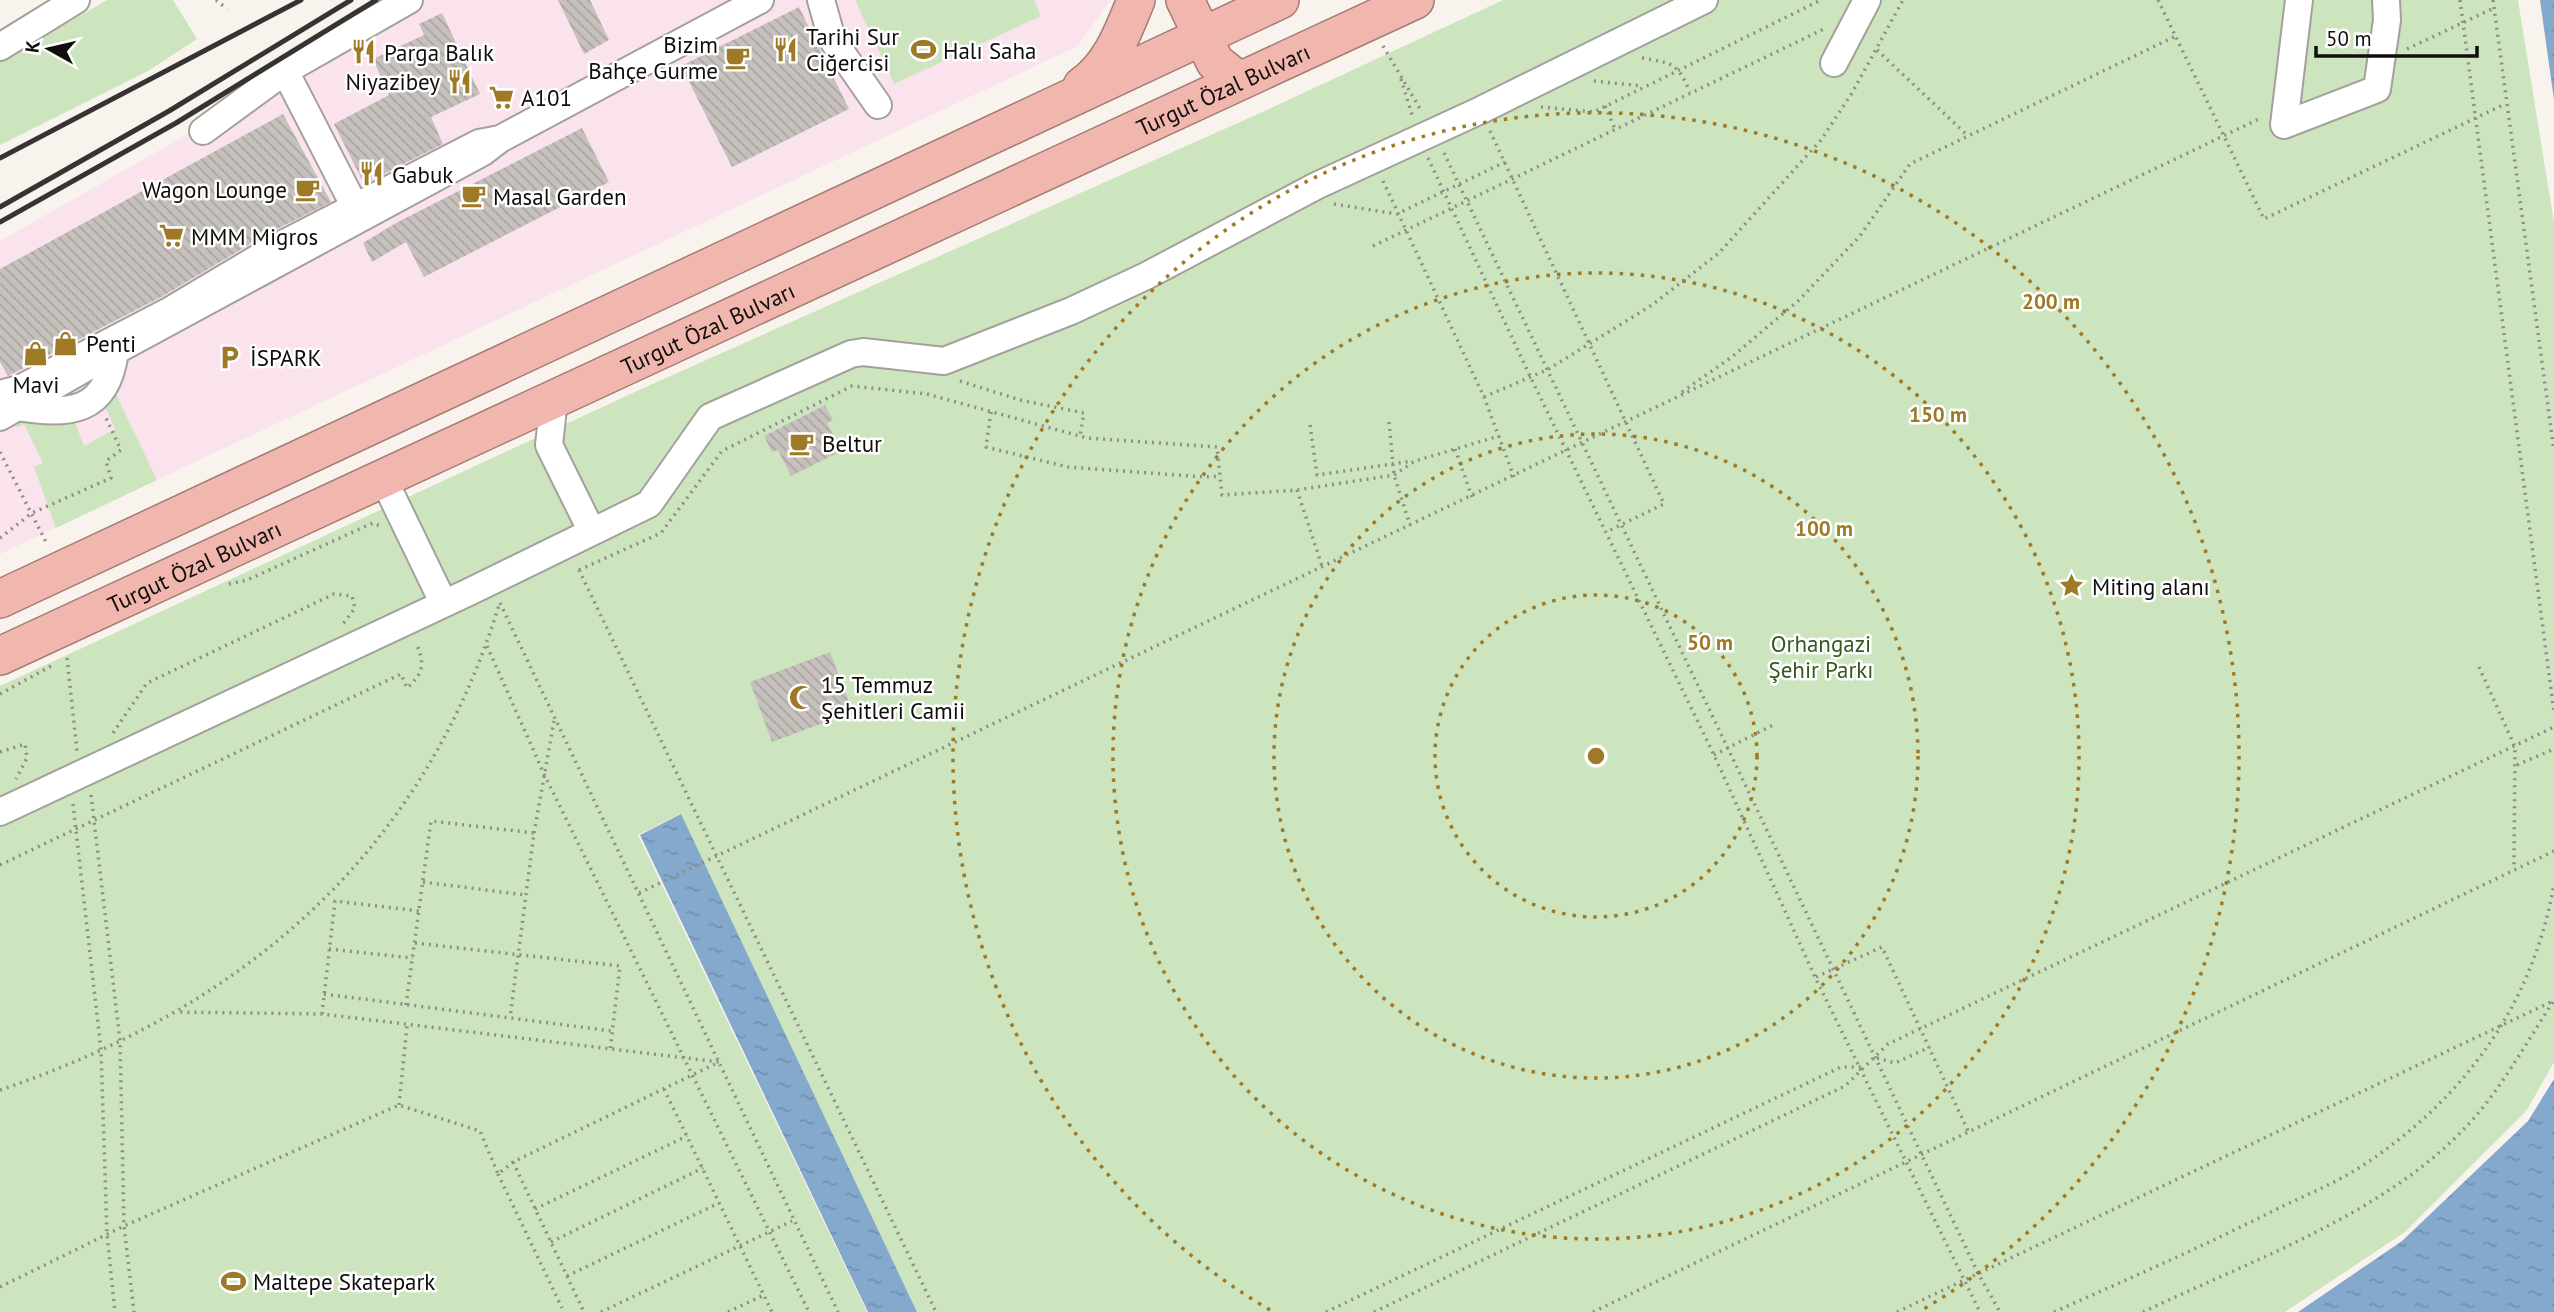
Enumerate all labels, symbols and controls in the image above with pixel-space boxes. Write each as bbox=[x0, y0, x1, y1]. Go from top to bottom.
north arrow bbox=[14, 14, 84, 84]
scale bar bbox=[2316, 14, 2477, 58]
place label: Tarihi Sur Ciğercisi bbox=[806, 22, 899, 77]
text: 50 m bbox=[2326, 25, 2372, 52]
place label: Bizim Bahçe Gurme bbox=[588, 30, 718, 85]
restaurant icon: Tarihi Sur Ciğercisi bbox=[772, 35, 800, 63]
sports icon: Halı Saha bbox=[909, 36, 937, 64]
place label: Halı Saha bbox=[943, 36, 1037, 65]
street label: Turgut Özal Bulvarı bbox=[1132, 36, 1314, 142]
restaurant icon: Parga Balık bbox=[350, 38, 378, 66]
place label: Parga Balık bbox=[384, 38, 494, 67]
text: K bbox=[19, 39, 45, 54]
cafe icon: Bizim Bahçe Gurme bbox=[724, 43, 752, 71]
place label: Niyazibey bbox=[345, 67, 440, 96]
restaurant icon: Niyazibey bbox=[446, 67, 474, 95]
supermarket icon: A101 bbox=[487, 83, 515, 111]
place label: A101 bbox=[521, 83, 572, 112]
restaurant icon: Gabuk bbox=[358, 160, 386, 188]
place label: Gabuk bbox=[392, 160, 453, 189]
place label: Wagon Lounge bbox=[142, 175, 287, 204]
cafe icon: Wagon Lounge bbox=[293, 175, 321, 203]
cafe icon: Masal Garden bbox=[459, 182, 487, 210]
place label: Masal Garden bbox=[493, 182, 627, 211]
supermarket icon: MMM Migros bbox=[157, 222, 185, 250]
place label: MMM Migros bbox=[191, 222, 318, 251]
street label: Turgut Özal Bulvarı bbox=[616, 275, 799, 381]
text: 200 m bbox=[2022, 288, 2080, 315]
shop icon: Penti bbox=[52, 329, 80, 357]
place label: Penti bbox=[86, 329, 136, 358]
shop icon: Mavi bbox=[22, 340, 50, 368]
parking icon: İSPARK bbox=[216, 343, 244, 371]
place label: İSPARK bbox=[250, 343, 321, 372]
place label: Mavi bbox=[13, 370, 59, 399]
text: 150 m bbox=[1909, 401, 1967, 428]
cafe icon: Beltur bbox=[788, 429, 816, 457]
place label: Beltur bbox=[822, 429, 882, 458]
street label: Turgut Özal Bulvarı bbox=[103, 513, 286, 619]
text: 100 m bbox=[1795, 515, 1853, 542]
place icon: Miting alanı bbox=[2058, 572, 2086, 600]
place label: Miting alanı bbox=[2092, 572, 2210, 601]
text: 50 m bbox=[1687, 629, 1733, 656]
park label: Orhangazi Şehir Parkı bbox=[1768, 629, 1874, 684]
place label: 15 Temmuz Şehitleri Camii bbox=[821, 670, 965, 725]
mosque icon: 15 Temmuz Şehitleri Camii bbox=[787, 683, 815, 711]
centre of rings bbox=[1584, 744, 1608, 768]
sports icon: Maltepe Skatepark bbox=[219, 1267, 247, 1295]
place label: Maltepe Skatepark bbox=[253, 1267, 435, 1296]

